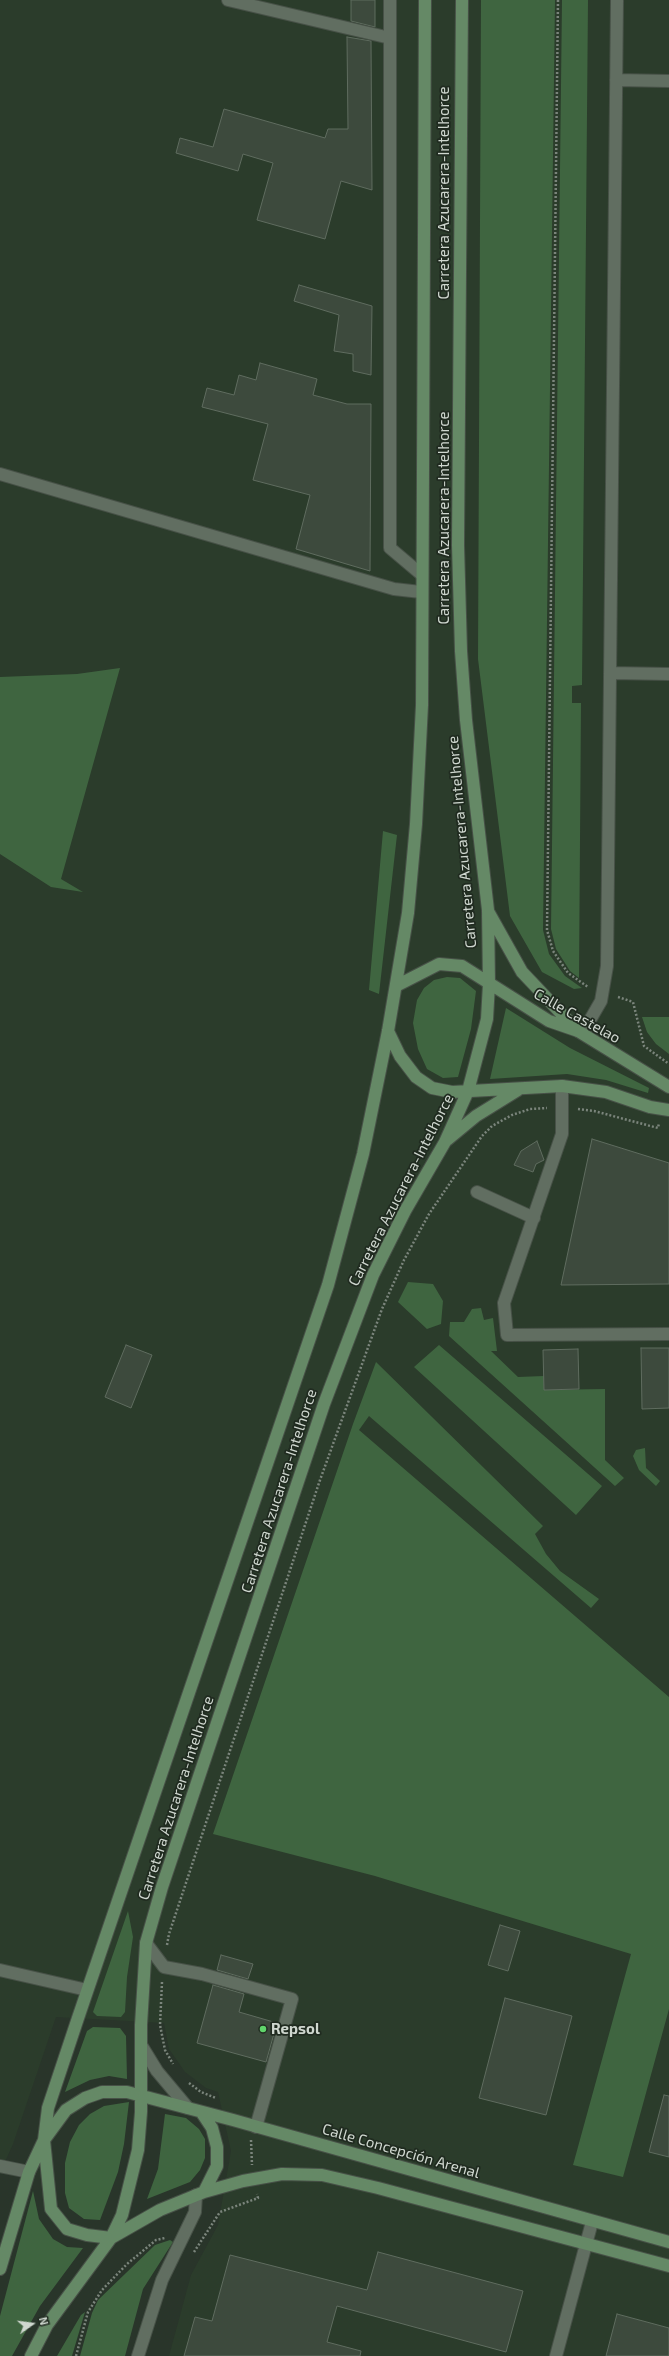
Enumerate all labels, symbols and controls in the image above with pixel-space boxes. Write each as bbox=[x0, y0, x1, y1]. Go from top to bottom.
street label: Carretera Azucarera-Intelhorce bbox=[435, 86, 453, 300]
street label: Carretera Azucarera-Intelhorce bbox=[435, 411, 453, 625]
street label: Carretera Azucarera-Intelhorce bbox=[444, 735, 480, 949]
street label: Calle Castelao bbox=[530, 985, 624, 1047]
street label: Carretera Azucarera-Intelhorce bbox=[345, 1091, 457, 1289]
street label: Carretera Azucarera-Intelhorce bbox=[238, 1387, 320, 1595]
street label: Carretera Azucarera-Intelhorce bbox=[135, 1694, 217, 1902]
place label: Repsol bbox=[271, 2020, 320, 2038]
marker: Repsol bbox=[258, 2024, 268, 2034]
street label: Calle Concepción Arenal bbox=[320, 2120, 482, 2182]
north arrow bbox=[12, 2304, 52, 2344]
text: N bbox=[37, 2316, 51, 2326]

